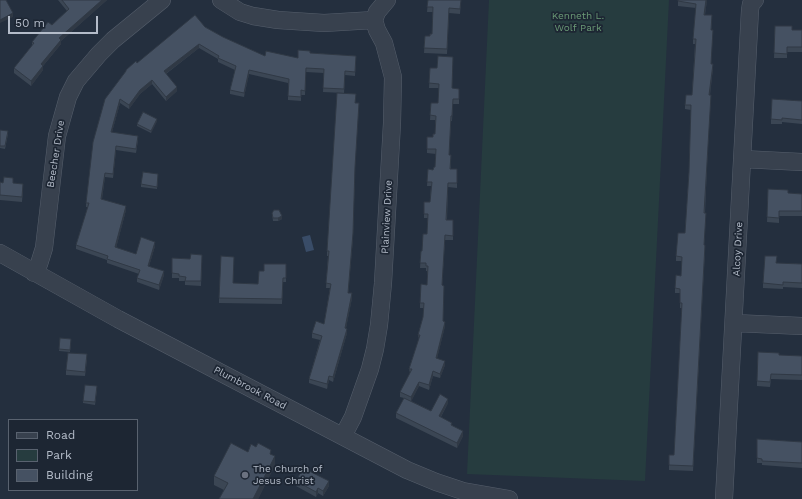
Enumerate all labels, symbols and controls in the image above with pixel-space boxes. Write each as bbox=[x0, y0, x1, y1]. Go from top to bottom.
scale bar bbox=[10, 8, 100, 34]
park label: Kenneth L. Wolf Park bbox=[552, 10, 604, 34]
text: 50 m bbox=[15, 16, 45, 30]
street label: Beecher Drive bbox=[45, 119, 67, 189]
street label: Plainview Drive bbox=[379, 180, 395, 254]
street label: Alcoy Drive bbox=[731, 221, 745, 277]
street label: Plumbrook Road bbox=[212, 364, 288, 412]
legend bbox=[8, 419, 138, 491]
text: Road bbox=[46, 428, 75, 442]
text: Park bbox=[46, 448, 72, 462]
place label: The Church of Jesus Christ bbox=[253, 463, 322, 486]
text: Building bbox=[46, 468, 93, 482]
marker: The Church of Jesus Christ bbox=[240, 470, 250, 480]

